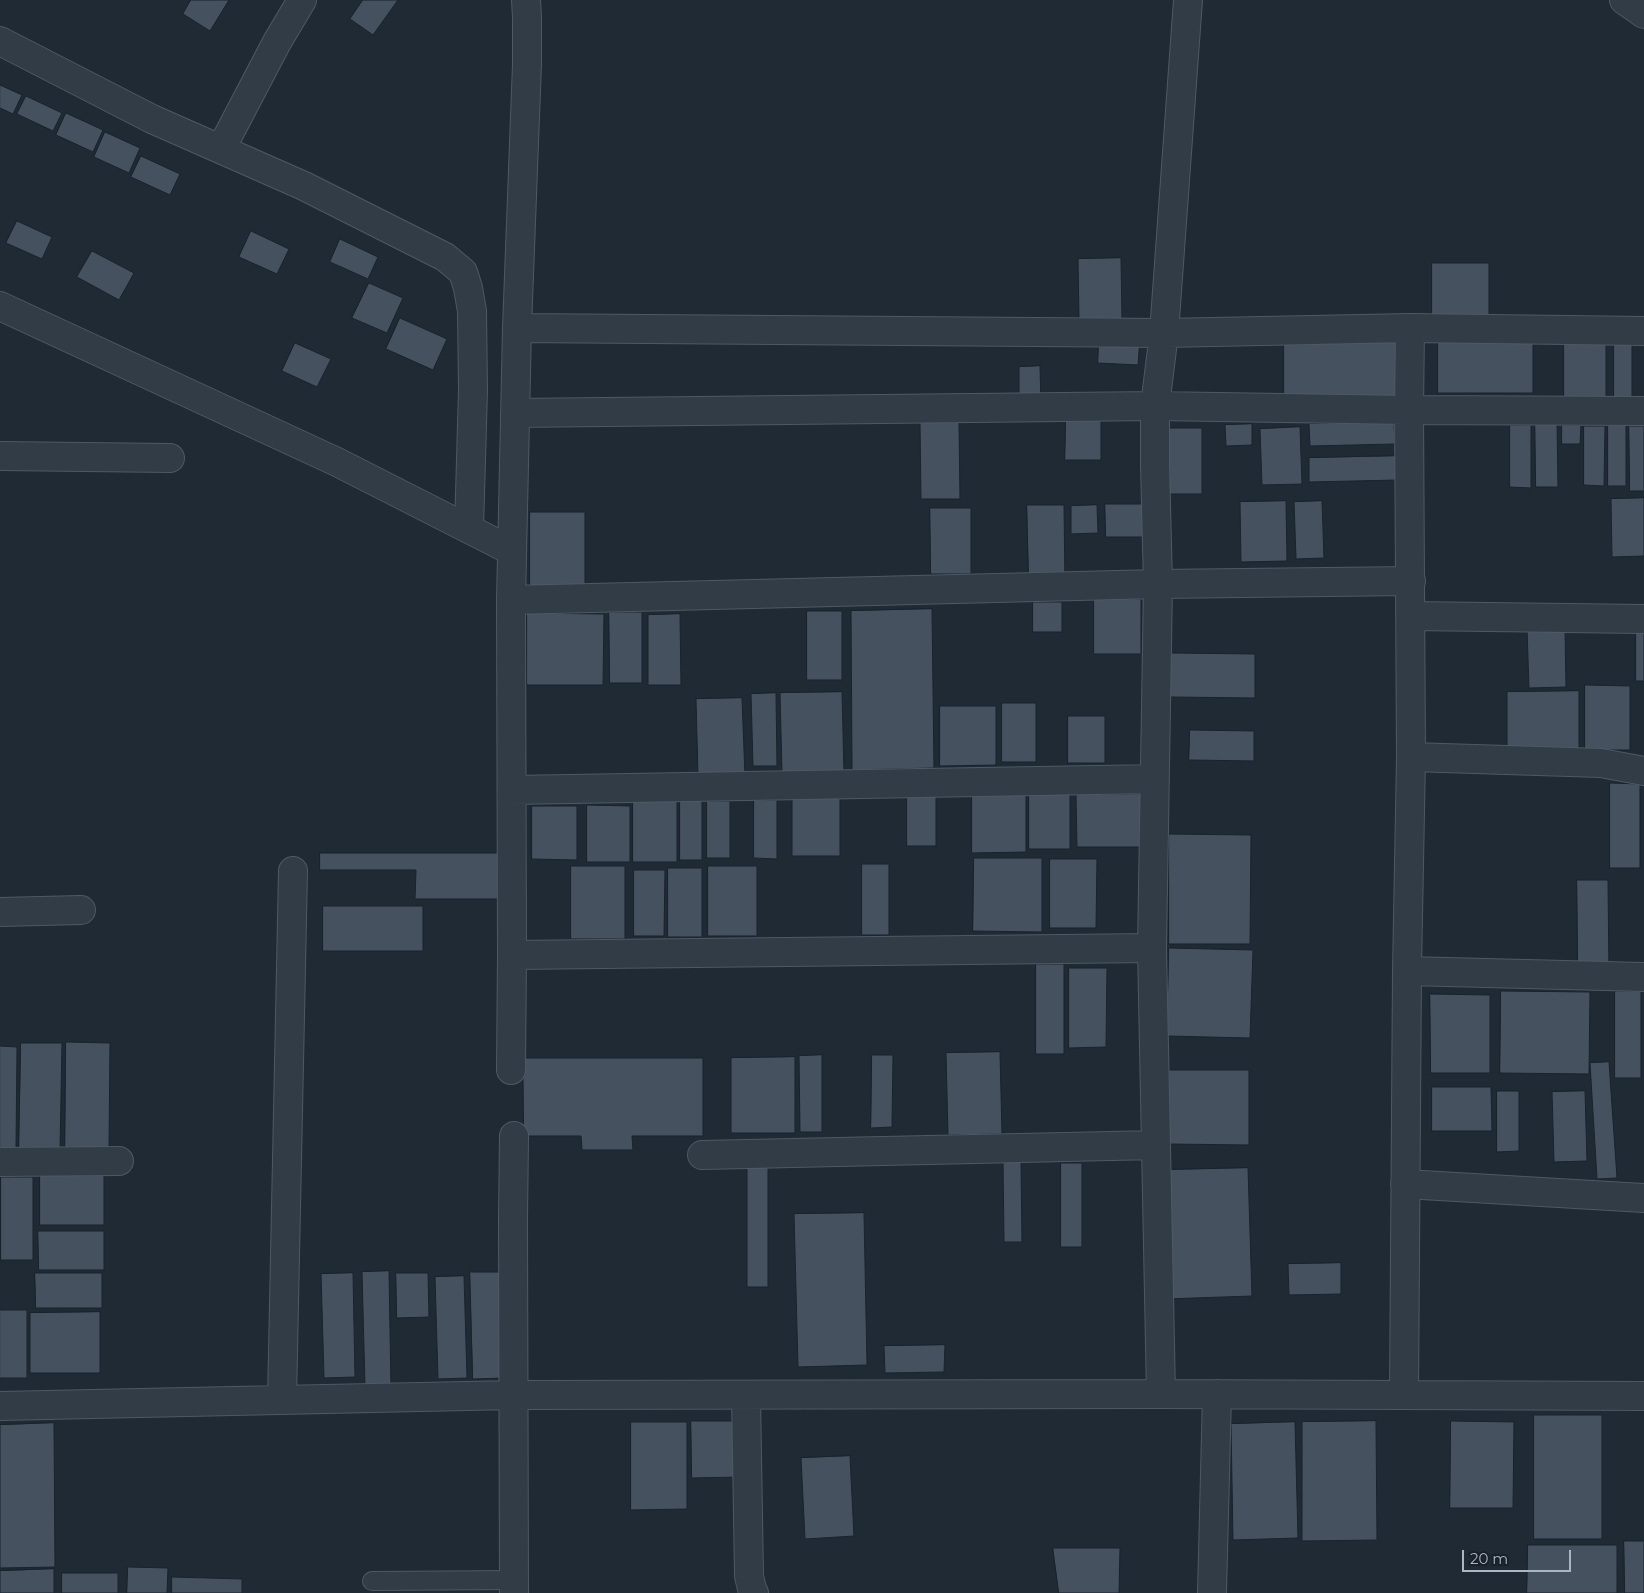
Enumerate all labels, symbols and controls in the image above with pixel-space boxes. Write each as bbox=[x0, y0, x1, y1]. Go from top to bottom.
scale bar bbox=[1464, 1540, 1573, 1572]
text: 20 m bbox=[1470, 1549, 1508, 1568]

